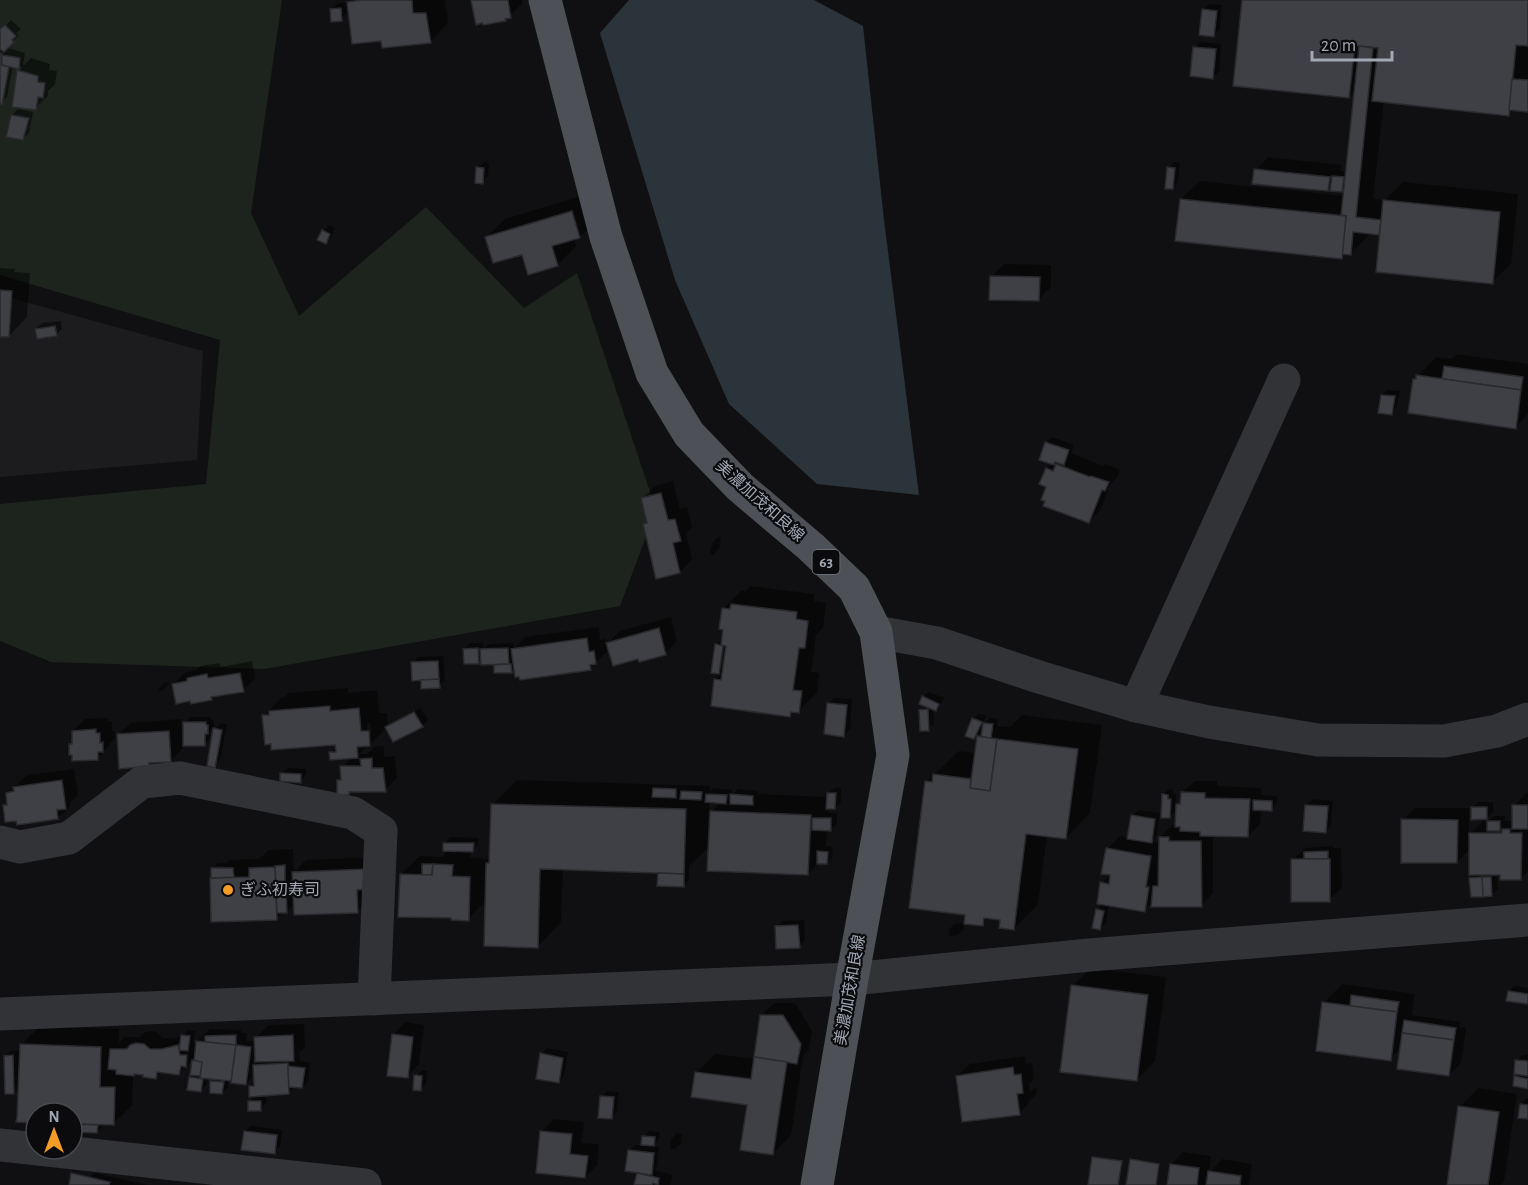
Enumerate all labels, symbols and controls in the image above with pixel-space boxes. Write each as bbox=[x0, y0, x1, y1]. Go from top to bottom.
scale bar bbox=[1312, 24, 1392, 62]
text: 20 m bbox=[1321, 37, 1356, 55]
street label: 美濃加茂和良線 bbox=[713, 457, 808, 544]
road number: 63 bbox=[812, 550, 840, 574]
place label: ぎふ初寿司 bbox=[240, 881, 320, 898]
marker: ぎふ初寿司 bbox=[221, 883, 235, 897]
street label: 美濃加茂和良線 bbox=[831, 933, 868, 1047]
north arrow bbox=[24, 1101, 84, 1161]
text: N bbox=[48, 1109, 60, 1125]

